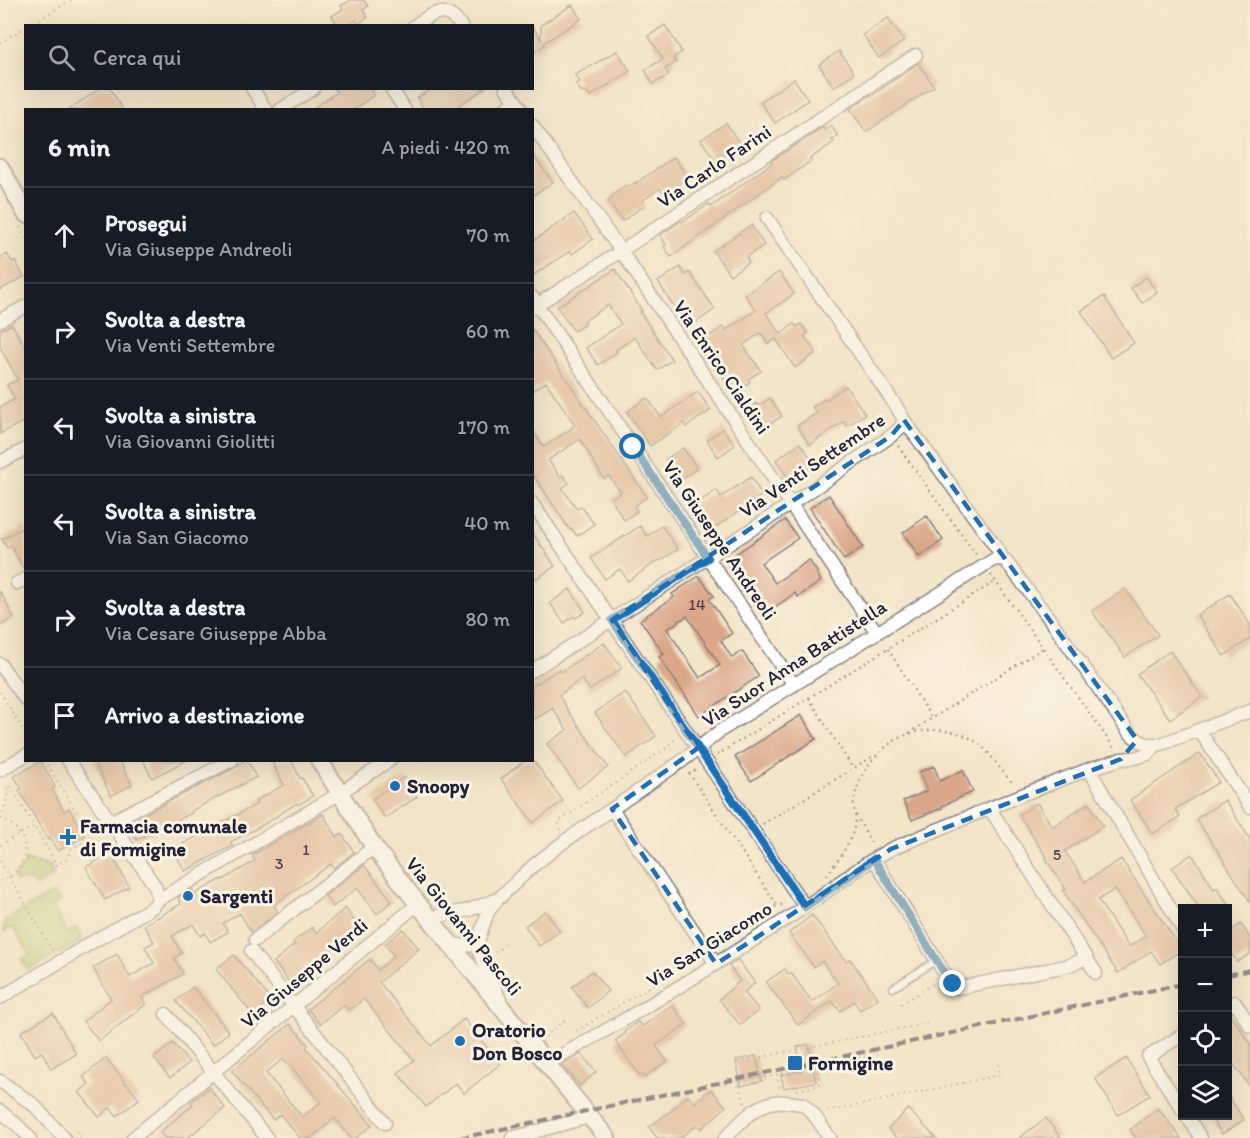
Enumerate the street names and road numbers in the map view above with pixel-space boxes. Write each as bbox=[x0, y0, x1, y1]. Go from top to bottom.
street label: Via Carlo Farini bbox=[652, 119, 776, 213]
street label: Via Enrico Cialdini bbox=[668, 295, 776, 439]
street label: Via Venti Settembre bbox=[735, 407, 889, 523]
street label: Via Giuseppe Andreoli bbox=[658, 456, 782, 624]
street label: Via Suor Anna Battistella bbox=[697, 594, 891, 732]
street label: Via Giovanni Pascoli bbox=[401, 852, 527, 1000]
street label: Via San Giacomo bbox=[642, 896, 776, 992]
street label: Via Giuseppe Verdi bbox=[236, 913, 372, 1033]

